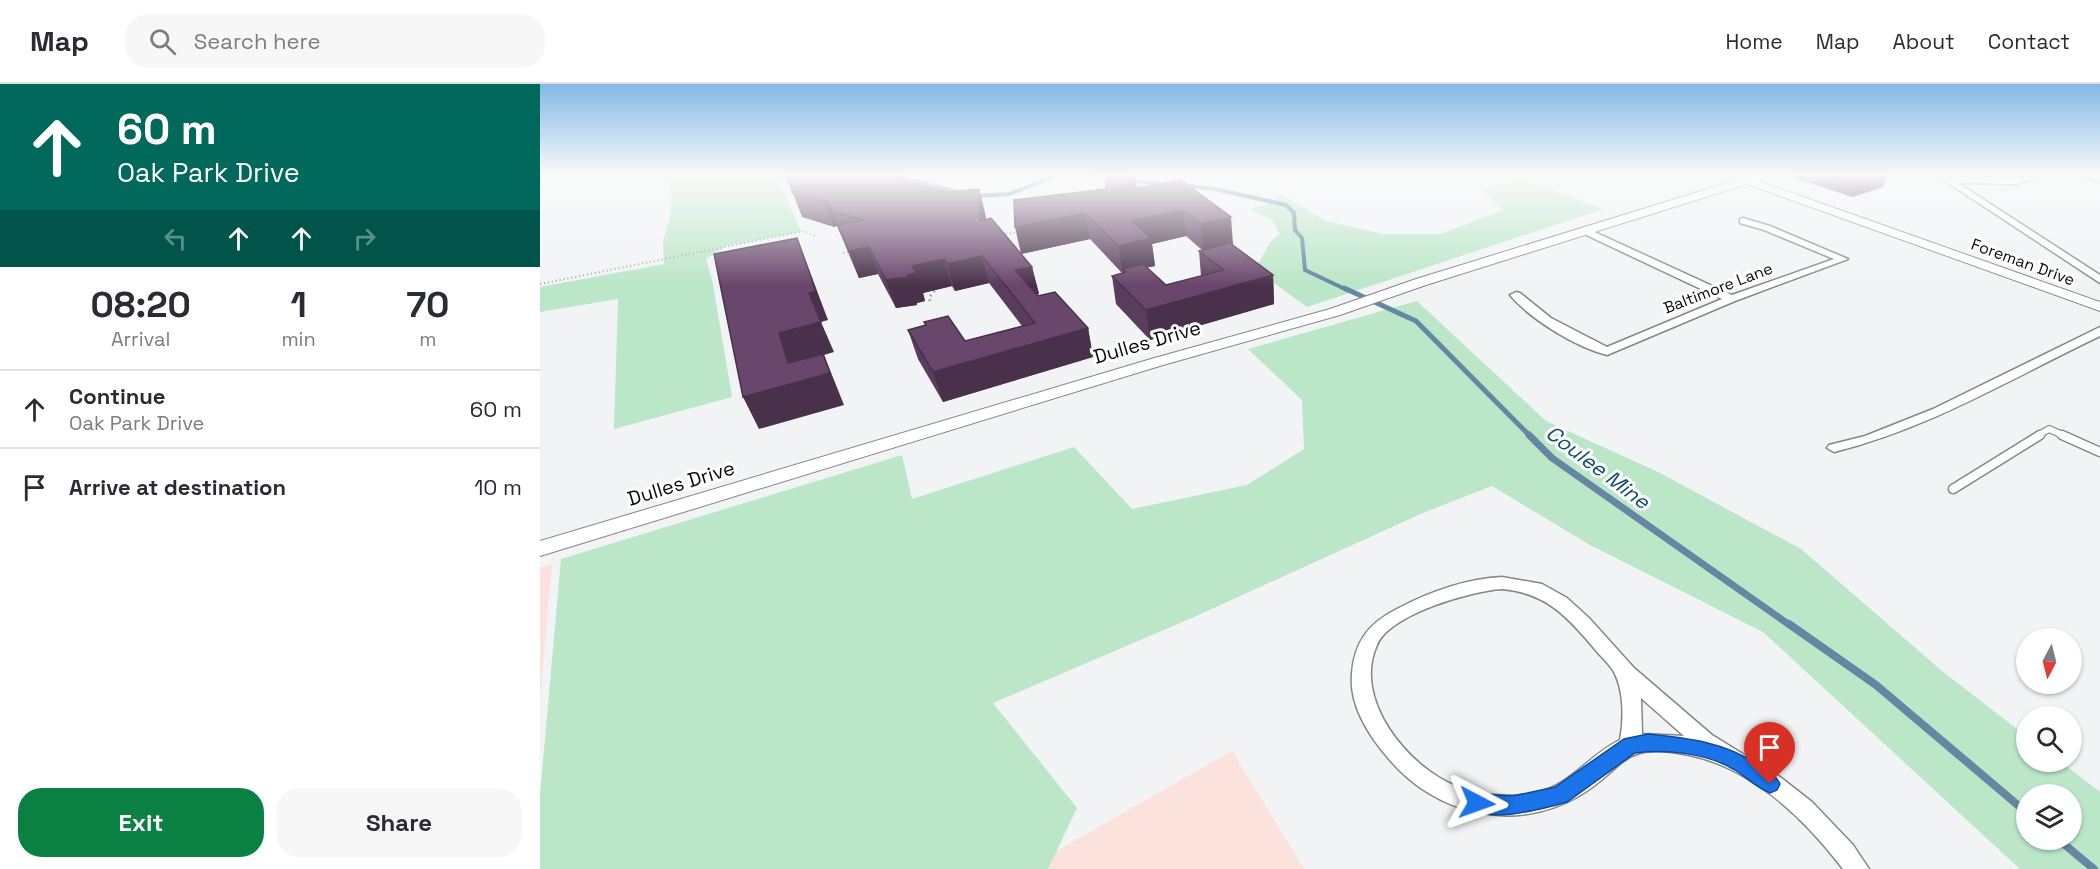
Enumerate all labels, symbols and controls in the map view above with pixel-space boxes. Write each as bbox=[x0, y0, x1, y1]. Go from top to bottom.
search box bbox=[125, 14, 545, 68]
text: Map bbox=[30, 23, 89, 59]
icon: search bbox=[146, 25, 179, 58]
text: Search here bbox=[194, 27, 321, 55]
text: Home bbox=[1725, 28, 1783, 55]
text: Map bbox=[1816, 28, 1860, 55]
text: About bbox=[1893, 28, 1955, 55]
text: Contact bbox=[1988, 28, 2070, 55]
text: 60 m bbox=[117, 103, 217, 156]
icon: ahead bbox=[18, 108, 96, 186]
text: Oak Park Drive bbox=[117, 155, 300, 190]
icon: left bbox=[159, 222, 192, 255]
icon: ahead bbox=[222, 222, 255, 255]
icon: ahead bbox=[285, 222, 318, 255]
icon: right bbox=[348, 222, 381, 255]
street label: Foreman Drive bbox=[1968, 234, 2078, 290]
street label: Baltimore Lane bbox=[1660, 258, 1776, 318]
text: 08:20 bbox=[91, 282, 191, 328]
text: 1 bbox=[290, 282, 307, 328]
text: 70 bbox=[406, 282, 449, 328]
street label: Dulles Drive bbox=[1090, 314, 1204, 370]
text: Arrival bbox=[111, 326, 170, 352]
text: min bbox=[281, 326, 316, 352]
text: m bbox=[419, 326, 436, 352]
text: Continue bbox=[69, 382, 165, 410]
icon: ahead bbox=[18, 393, 51, 426]
text: 60 m bbox=[470, 395, 522, 423]
text: Oak Park Drive bbox=[69, 410, 204, 436]
water label: Coulee Mine bbox=[1541, 419, 1657, 516]
street label: Dulles Drive bbox=[624, 454, 738, 512]
icon: arrive bbox=[18, 471, 51, 504]
text: Arrive at destination bbox=[69, 473, 286, 501]
text: 10 m bbox=[474, 473, 522, 501]
north arrow bbox=[2016, 628, 2082, 694]
map controls bbox=[2016, 628, 2082, 850]
button: search bbox=[2016, 706, 2082, 772]
pin bbox=[1744, 722, 1795, 784]
icon: arrive bbox=[1753, 731, 1786, 764]
position arrow bbox=[1445, 771, 1509, 835]
button: layers bbox=[2016, 784, 2082, 850]
button: Exit bbox=[18, 788, 264, 857]
button: Share bbox=[276, 788, 522, 857]

